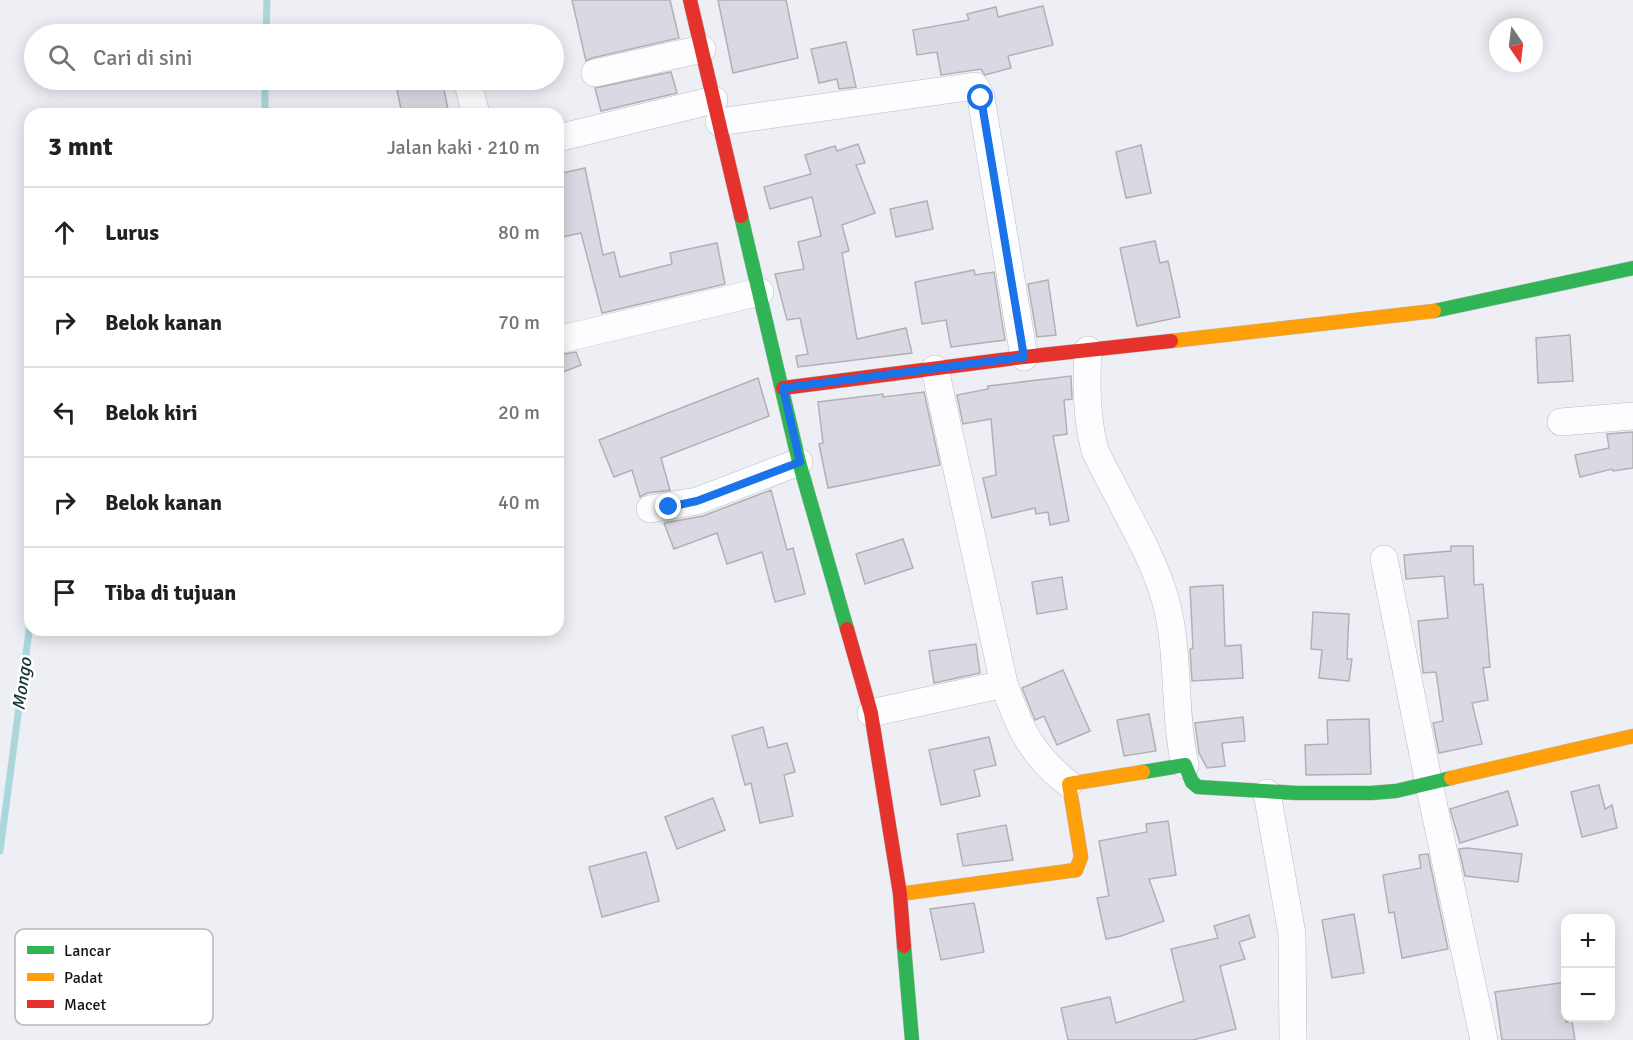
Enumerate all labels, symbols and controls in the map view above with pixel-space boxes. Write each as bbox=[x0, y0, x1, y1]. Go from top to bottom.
north arrow bbox=[1489, 18, 1543, 72]
search box bbox=[24, 24, 564, 90]
icon: search bbox=[45, 41, 78, 74]
text: Cari di sini bbox=[93, 44, 193, 71]
route start bbox=[967, 84, 993, 110]
text: 3 mnt bbox=[48, 131, 113, 163]
text: Jalan kaki · 210 m bbox=[387, 135, 540, 160]
icon: ahead bbox=[48, 216, 81, 249]
text: Lurus bbox=[105, 219, 159, 246]
text: 80 m bbox=[498, 220, 540, 245]
icon: right bbox=[48, 306, 81, 339]
text: Belok kanan bbox=[105, 309, 222, 336]
text: 70 m bbox=[498, 310, 540, 335]
icon: left bbox=[48, 396, 81, 429]
text: Belok kiri bbox=[105, 399, 198, 426]
text: 20 m bbox=[498, 400, 540, 425]
icon: right bbox=[48, 486, 81, 519]
text: Belok kanan bbox=[105, 489, 222, 516]
text: 40 m bbox=[498, 490, 540, 515]
route end bbox=[655, 493, 681, 519]
icon: arrive bbox=[48, 576, 81, 609]
text: Tiba di tujuan bbox=[105, 579, 236, 606]
water label: Mongo bbox=[7, 655, 37, 712]
map controls bbox=[1561, 914, 1615, 1022]
button: + bbox=[1561, 914, 1615, 968]
legend bbox=[15, 929, 213, 1025]
text: Lancar bbox=[64, 941, 111, 961]
text: Padat bbox=[64, 968, 103, 988]
button: − bbox=[1561, 968, 1615, 1022]
text: Macet bbox=[64, 995, 106, 1015]

